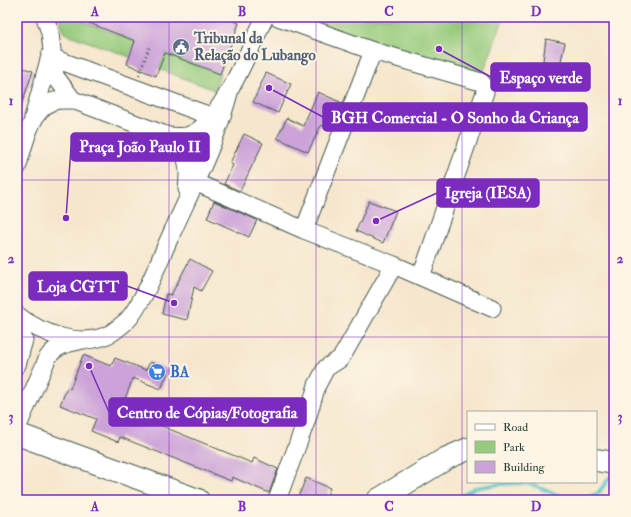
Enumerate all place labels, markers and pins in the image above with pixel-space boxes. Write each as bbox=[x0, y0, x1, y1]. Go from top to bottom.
place label: Tribunal da Relação do Lubango bbox=[193, 29, 316, 66]
public building icon: Tribunal da Relação do Lubango bbox=[171, 37, 191, 57]
callout: Espaço verde bbox=[491, 63, 590, 91]
callout: BGH Comercial - O Sonho da Criança bbox=[323, 103, 587, 131]
callout: Praça João Paulo II bbox=[71, 133, 209, 161]
callout: Igreja (IESA) bbox=[437, 179, 539, 207]
callout: Loja CGTT bbox=[29, 272, 127, 300]
supermarket icon: BA bbox=[147, 362, 167, 382]
place label: BA bbox=[170, 363, 190, 382]
callout: Centro de Cópias/Fotografia bbox=[109, 398, 306, 426]

